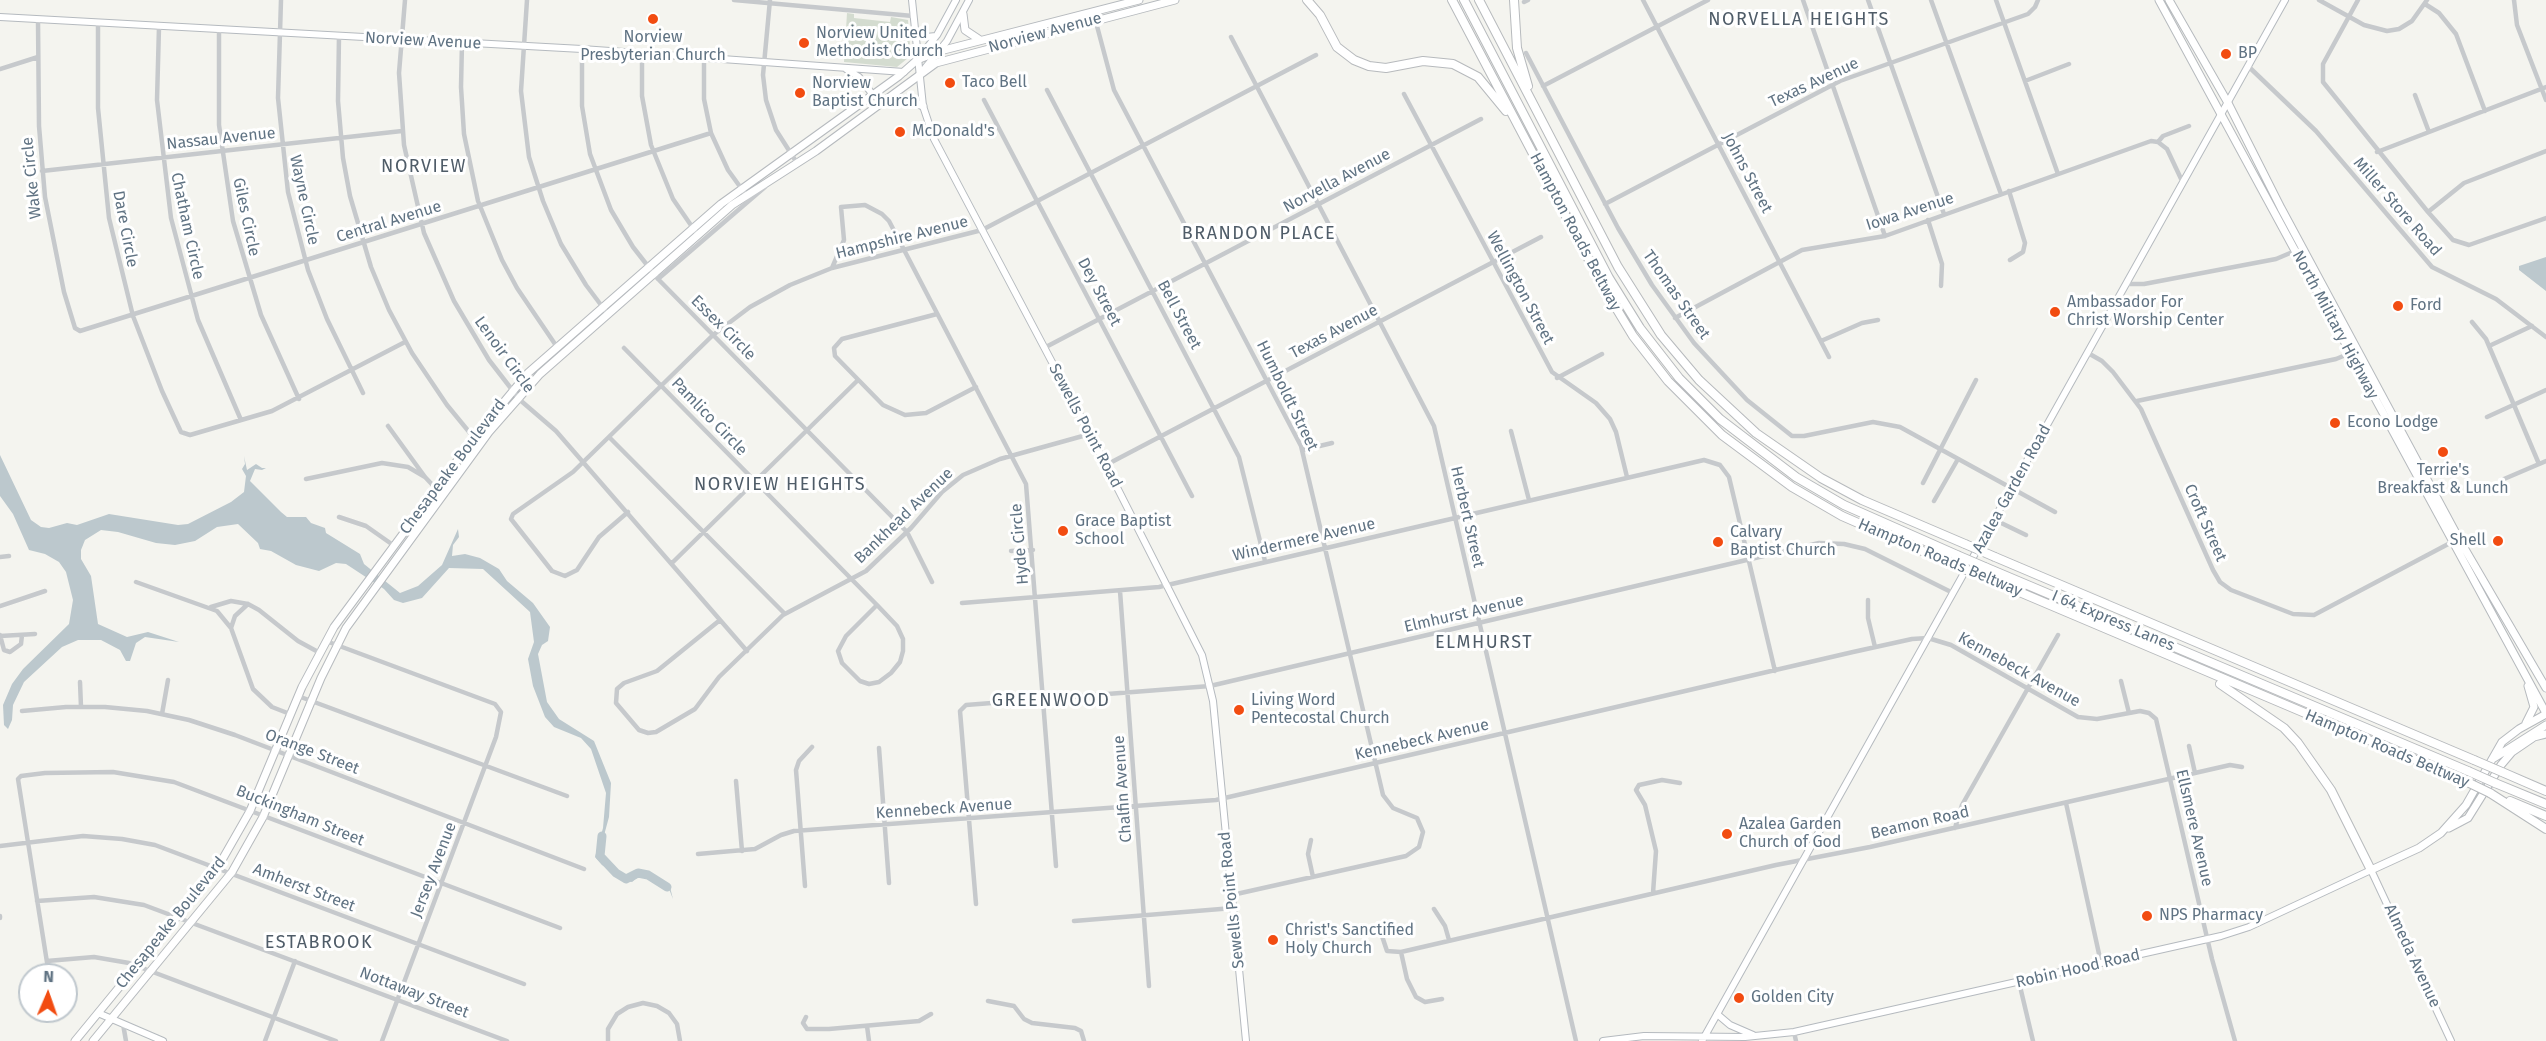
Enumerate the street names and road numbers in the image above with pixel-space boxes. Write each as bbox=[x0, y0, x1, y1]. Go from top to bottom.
street label: Norview Avenue bbox=[986, 9, 1104, 57]
street label: Norview Avenue bbox=[364, 28, 482, 54]
street label: Texas Avenue bbox=[1766, 54, 1862, 112]
street label: Nassau Avenue bbox=[166, 124, 276, 154]
street label: Johns Street bbox=[1718, 130, 1776, 216]
street label: Wake Circle bbox=[18, 136, 46, 220]
street label: Norvella Avenue bbox=[1280, 145, 1394, 217]
street label: Hampton Roads Beltway bbox=[1525, 150, 1625, 314]
street label: Wayne Circle bbox=[285, 153, 323, 247]
street label: Miller Store Road bbox=[2349, 154, 2445, 260]
street label: Chatham Circle bbox=[166, 171, 208, 281]
street label: Giles Circle bbox=[228, 176, 264, 258]
street label: Dare Circle bbox=[108, 189, 142, 269]
street label: Iowa Avenue bbox=[1864, 189, 1956, 235]
street label: Central Avenue bbox=[334, 197, 444, 247]
street label: Hampshire Avenue bbox=[834, 212, 970, 264]
street label: Wellington Street bbox=[1482, 228, 1558, 348]
street label: Thomas Street bbox=[1638, 247, 1714, 343]
street label: North Military Highway bbox=[2288, 247, 2382, 403]
street label: Dey Street bbox=[1073, 255, 1125, 329]
street label: Bell Street bbox=[1153, 277, 1205, 353]
street label: Essex Circle bbox=[687, 292, 759, 364]
street label: Texas Avenue bbox=[1287, 301, 1381, 363]
street label: Lenoir Circle bbox=[470, 313, 538, 397]
street label: Humboldt Street bbox=[1252, 338, 1322, 454]
street label: Sewells Point Road bbox=[1044, 361, 1126, 491]
street label: Pamlico Circle bbox=[667, 374, 751, 460]
street label: Chesapeake Boulevard bbox=[396, 396, 510, 538]
street label: Azalea Garden Road bbox=[1969, 421, 2055, 557]
street label: Bankhead Avenue bbox=[851, 464, 957, 568]
street label: Herbert Street bbox=[1446, 464, 1488, 570]
street label: Croft Street bbox=[2179, 481, 2231, 565]
street label: Hyde Circle bbox=[1007, 503, 1033, 585]
street label: Windermere Avenue bbox=[1231, 514, 1377, 566]
street label: Hampton Roads Beltway bbox=[1855, 515, 2025, 601]
street label: I 64 Express Lanes bbox=[2049, 586, 2177, 656]
street label: Elmhurst Avenue bbox=[1402, 591, 1526, 637]
street label: Kennebeck Avenue bbox=[1955, 628, 2083, 712]
street label: Hampton Roads Beltway bbox=[2302, 706, 2472, 792]
street label: Kennebeck Avenue bbox=[1353, 715, 1491, 765]
street label: Orange Street bbox=[262, 725, 362, 779]
street label: Chalfin Avenue bbox=[1110, 735, 1136, 843]
street label: Ellsmere Avenue bbox=[2171, 768, 2217, 888]
street label: Buckingham Street bbox=[233, 782, 367, 850]
street label: Kennebeck Avenue bbox=[875, 795, 1013, 823]
street label: Beamon Road bbox=[1869, 802, 1971, 844]
street label: Jersey Avenue bbox=[407, 819, 461, 921]
street label: Sewells Point Road bbox=[1215, 831, 1249, 969]
street label: Chesapeake Boulevard bbox=[112, 853, 230, 993]
street label: Amherst Street bbox=[250, 860, 358, 916]
street label: Almeda Avenue bbox=[2380, 901, 2444, 1011]
street label: Robin Hood Road bbox=[2014, 945, 2142, 993]
street label: Nottaway Street bbox=[357, 963, 471, 1023]

